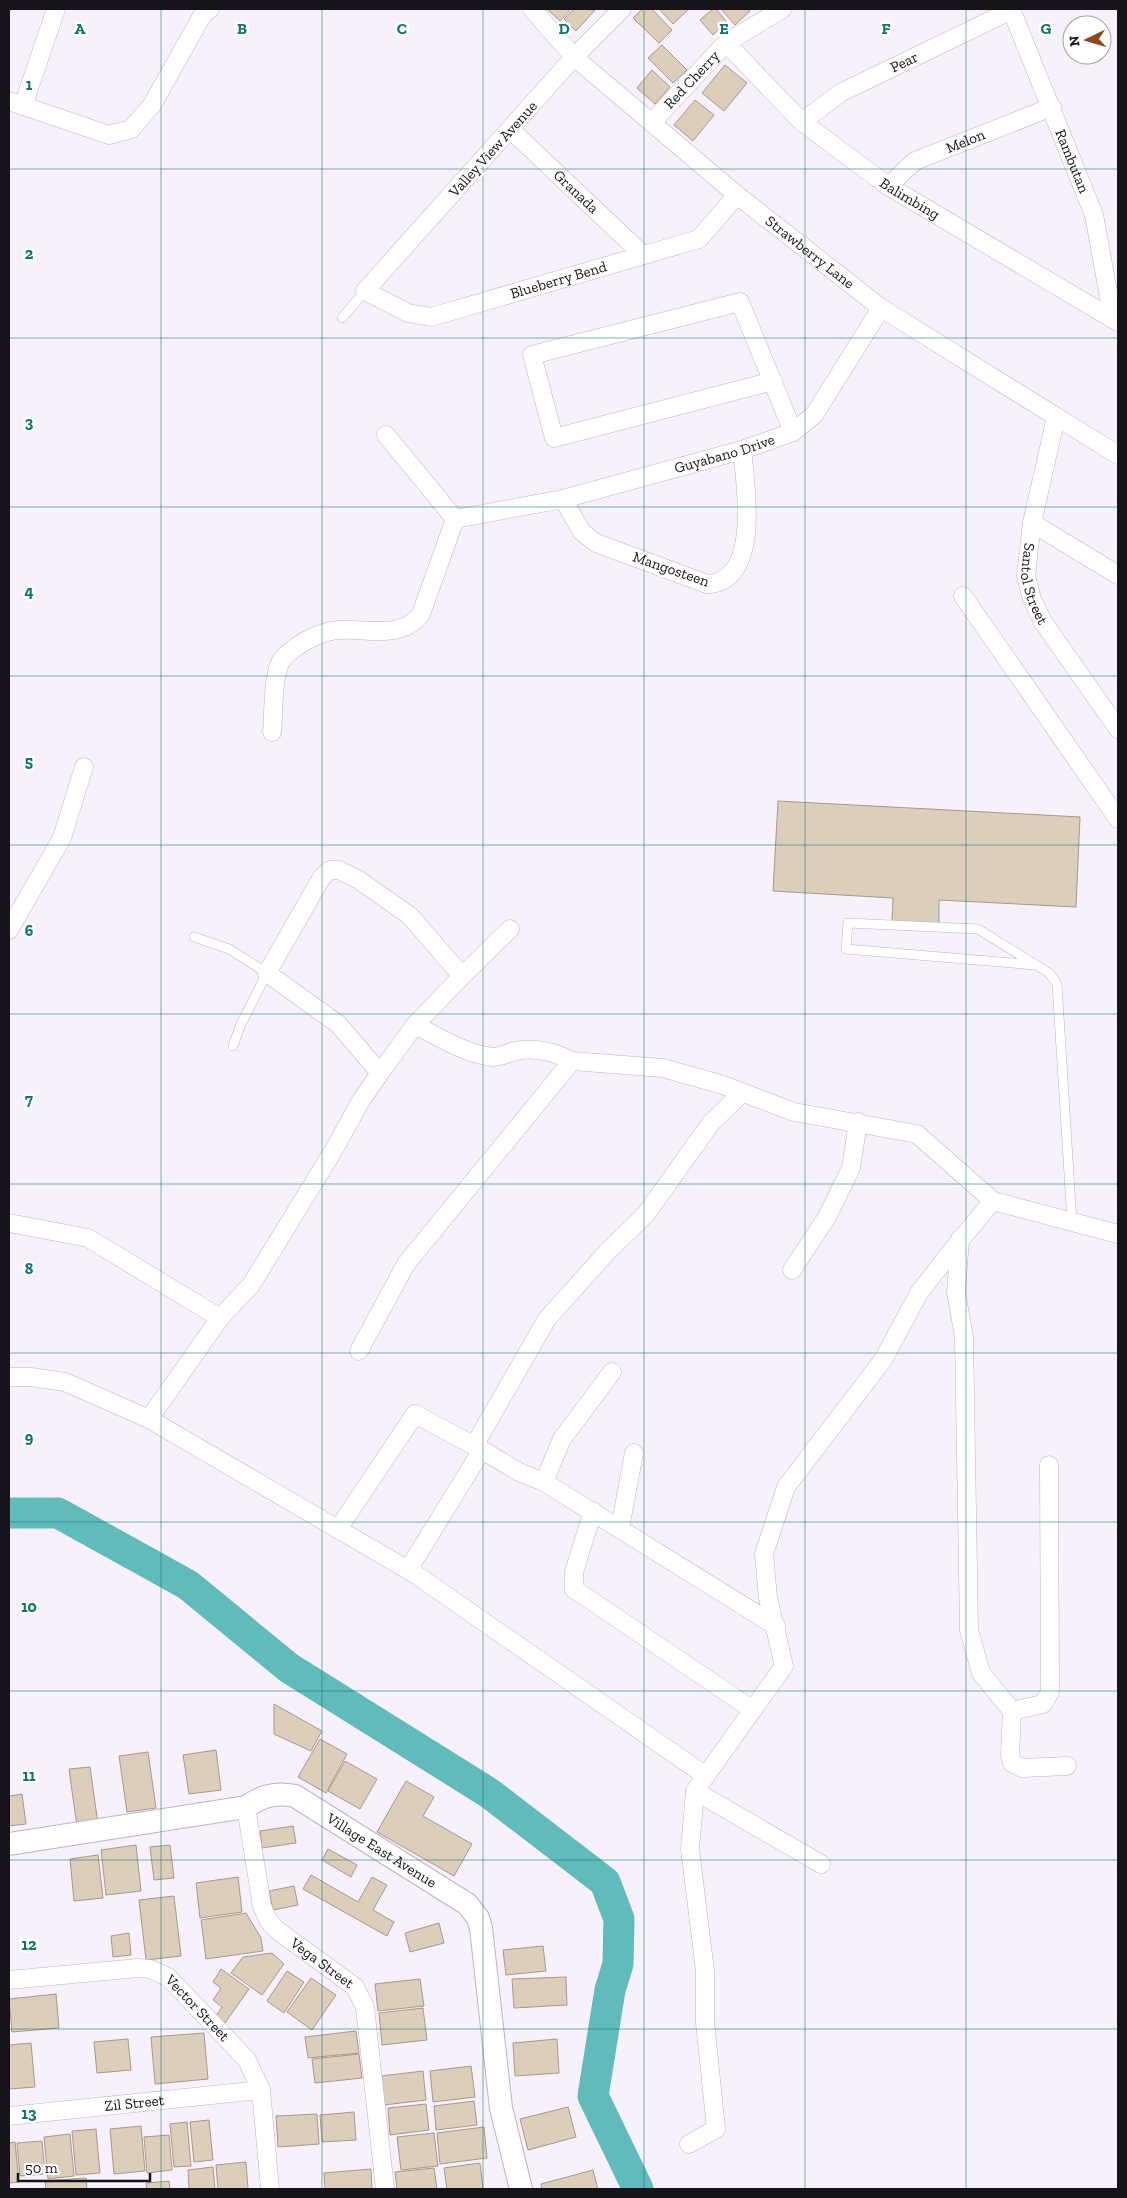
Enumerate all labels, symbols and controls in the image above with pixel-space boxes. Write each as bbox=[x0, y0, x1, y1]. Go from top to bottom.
north arrow bbox=[1062, 15, 1112, 65]
text: A bbox=[75, 19, 86, 38]
text: B bbox=[237, 19, 247, 38]
text: C bbox=[397, 19, 407, 38]
text: D bbox=[558, 19, 570, 38]
text: E bbox=[719, 19, 729, 38]
text: F bbox=[881, 19, 891, 38]
text: G bbox=[1041, 19, 1052, 38]
text: N bbox=[1066, 35, 1083, 47]
street label: Red Cherry bbox=[660, 47, 723, 113]
street label: Pear bbox=[887, 48, 921, 76]
text: 1 bbox=[26, 75, 33, 94]
street label: Valley View Avenue bbox=[444, 97, 541, 202]
street label: Melon bbox=[943, 125, 988, 157]
street label: Rambutan bbox=[1051, 127, 1093, 196]
street label: Granada bbox=[550, 166, 602, 217]
street label: Balimbing bbox=[876, 174, 943, 223]
street label: Strawberry Lane bbox=[762, 212, 858, 293]
text: 2 bbox=[25, 244, 34, 263]
street label: Blueberry Bend bbox=[508, 257, 610, 303]
text: 3 bbox=[25, 413, 34, 432]
street label: Guyabano Drive bbox=[672, 430, 777, 477]
street label: Santol Street bbox=[1016, 542, 1052, 628]
street label: Mangosteen bbox=[630, 548, 712, 591]
text: 4 bbox=[24, 582, 34, 601]
text: 5 bbox=[25, 752, 33, 771]
text: 6 bbox=[25, 921, 34, 940]
text: 7 bbox=[25, 1090, 33, 1109]
text: 8 bbox=[25, 1259, 34, 1278]
text: 9 bbox=[25, 1428, 34, 1447]
text: 10 bbox=[21, 1597, 37, 1616]
text: 11 bbox=[23, 1766, 36, 1785]
street label: Village East Avenue bbox=[323, 1809, 440, 1892]
street label: Vega Street bbox=[286, 1933, 358, 1992]
text: 12 bbox=[21, 1935, 37, 1954]
street label: Vector Street bbox=[161, 1970, 234, 2045]
street label: Zil Street bbox=[104, 2091, 165, 2115]
text: 13 bbox=[22, 2104, 37, 2123]
scale bar bbox=[18, 2150, 150, 2182]
text: 50 m bbox=[25, 2159, 58, 2177]

